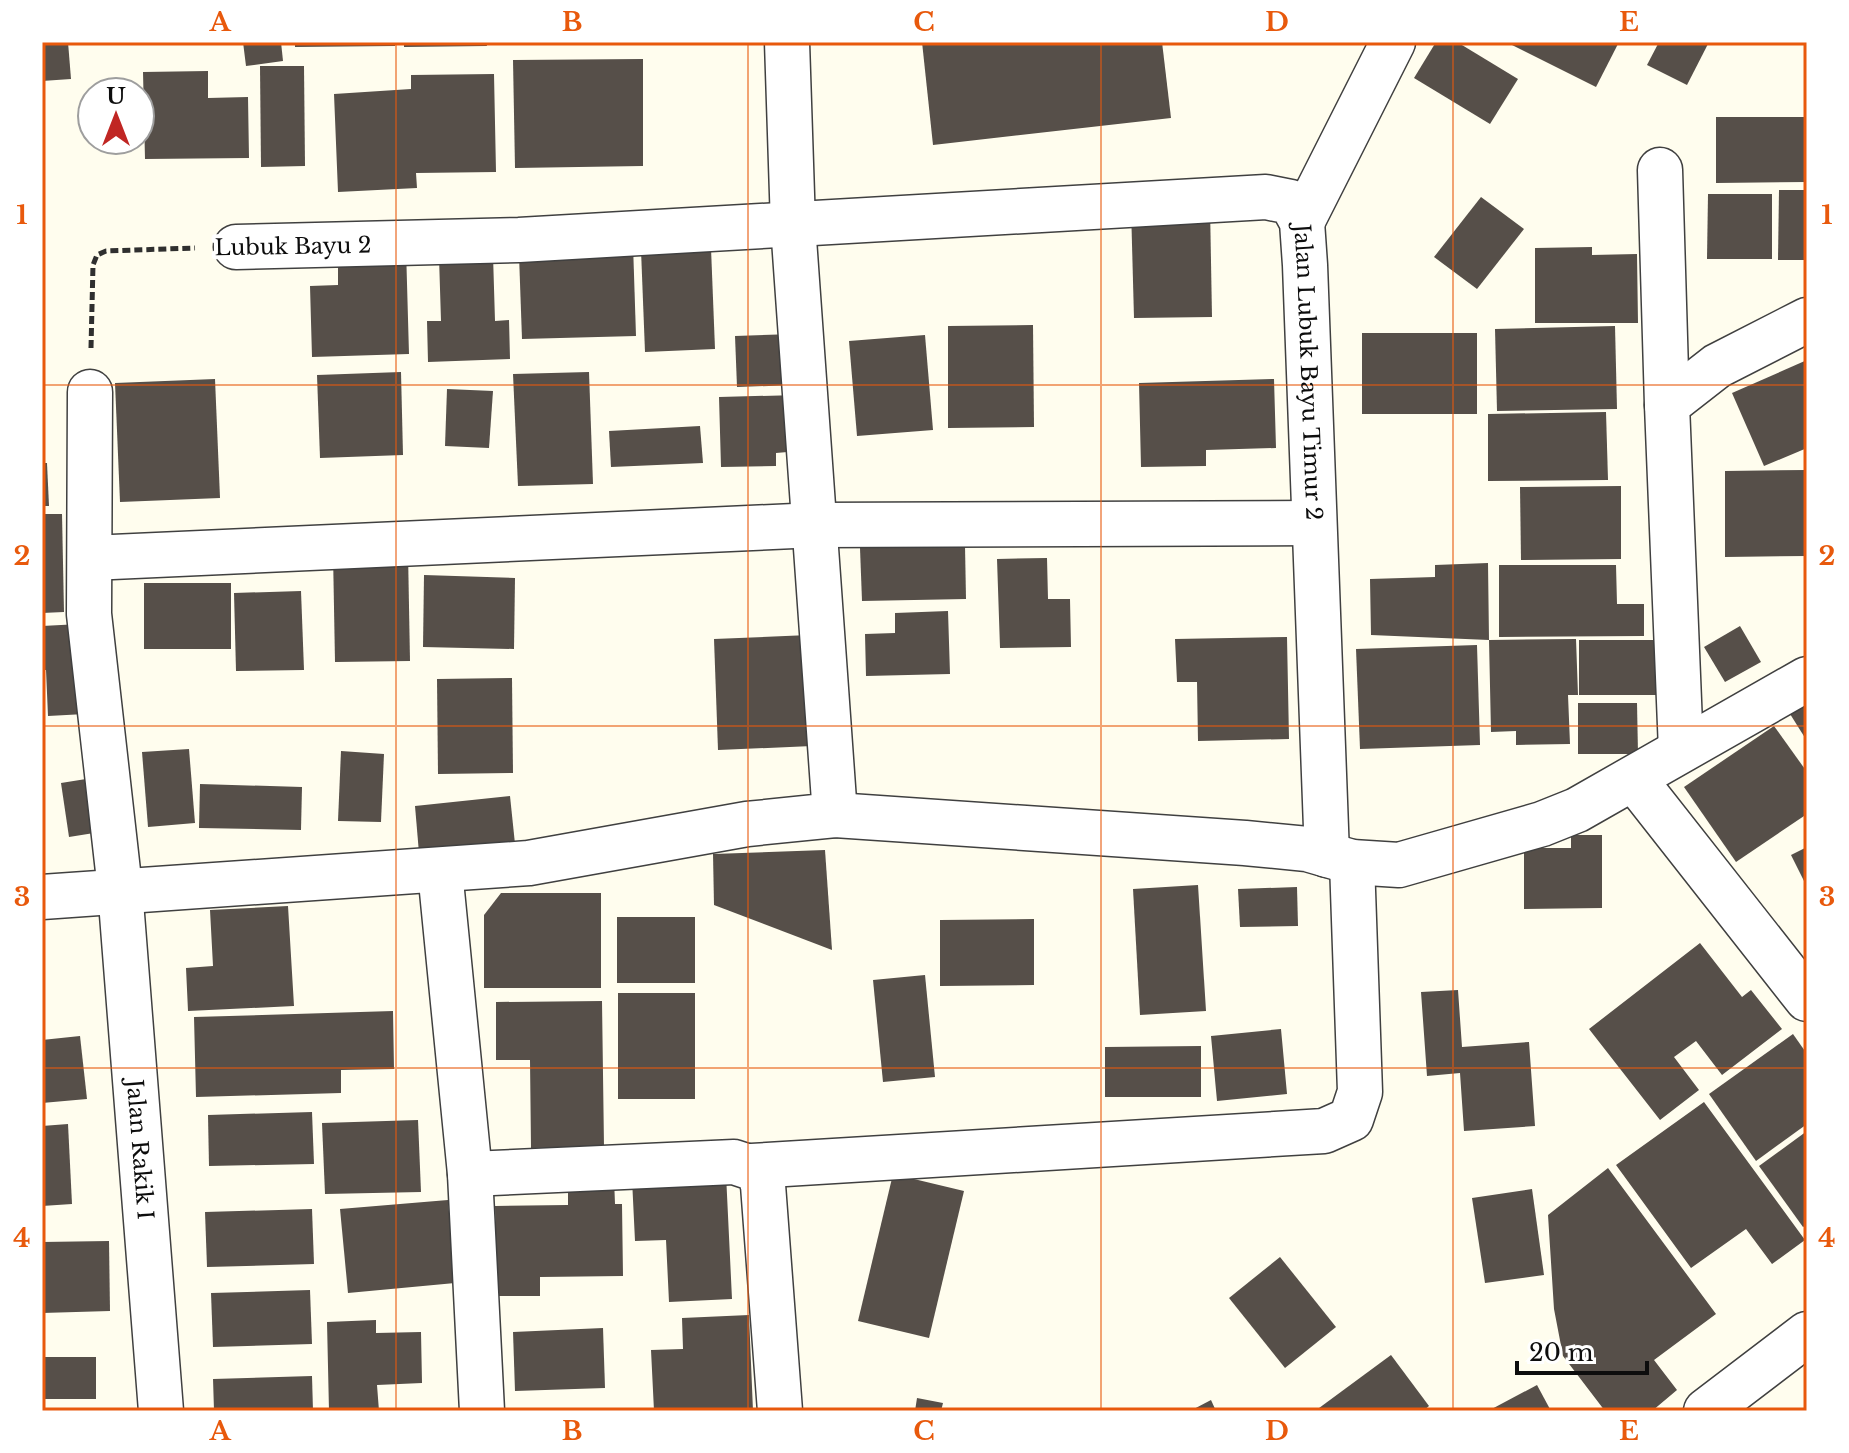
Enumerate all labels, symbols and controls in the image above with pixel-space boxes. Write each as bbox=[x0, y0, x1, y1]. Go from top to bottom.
text: A bbox=[208, 6, 231, 38]
text: B bbox=[562, 6, 582, 38]
text: C bbox=[913, 6, 935, 38]
text: D bbox=[1265, 6, 1289, 38]
text: E bbox=[1619, 6, 1639, 38]
north arrow bbox=[76, 76, 156, 156]
text: U bbox=[106, 83, 126, 110]
text: 1 bbox=[16, 199, 28, 231]
text: 1 bbox=[1821, 199, 1833, 231]
street label: Jalan Lubuk Bayu Timur 2 bbox=[1288, 220, 1328, 521]
street label: Lubuk Bayu 2 bbox=[214, 232, 372, 261]
text: 2 bbox=[14, 540, 30, 572]
text: 2 bbox=[1819, 540, 1835, 572]
text: 3 bbox=[14, 881, 30, 913]
text: 3 bbox=[1819, 881, 1835, 913]
street label: Jalan Rakik I bbox=[121, 1075, 159, 1221]
text: 4 bbox=[13, 1222, 31, 1254]
text: 4 bbox=[1818, 1222, 1836, 1254]
scale bar bbox=[1517, 1325, 1647, 1375]
text: 20 m bbox=[1529, 1338, 1594, 1367]
text: A bbox=[208, 1415, 231, 1447]
text: B bbox=[562, 1415, 582, 1447]
text: C bbox=[913, 1415, 935, 1447]
text: D bbox=[1265, 1415, 1289, 1447]
text: E bbox=[1619, 1415, 1639, 1447]

